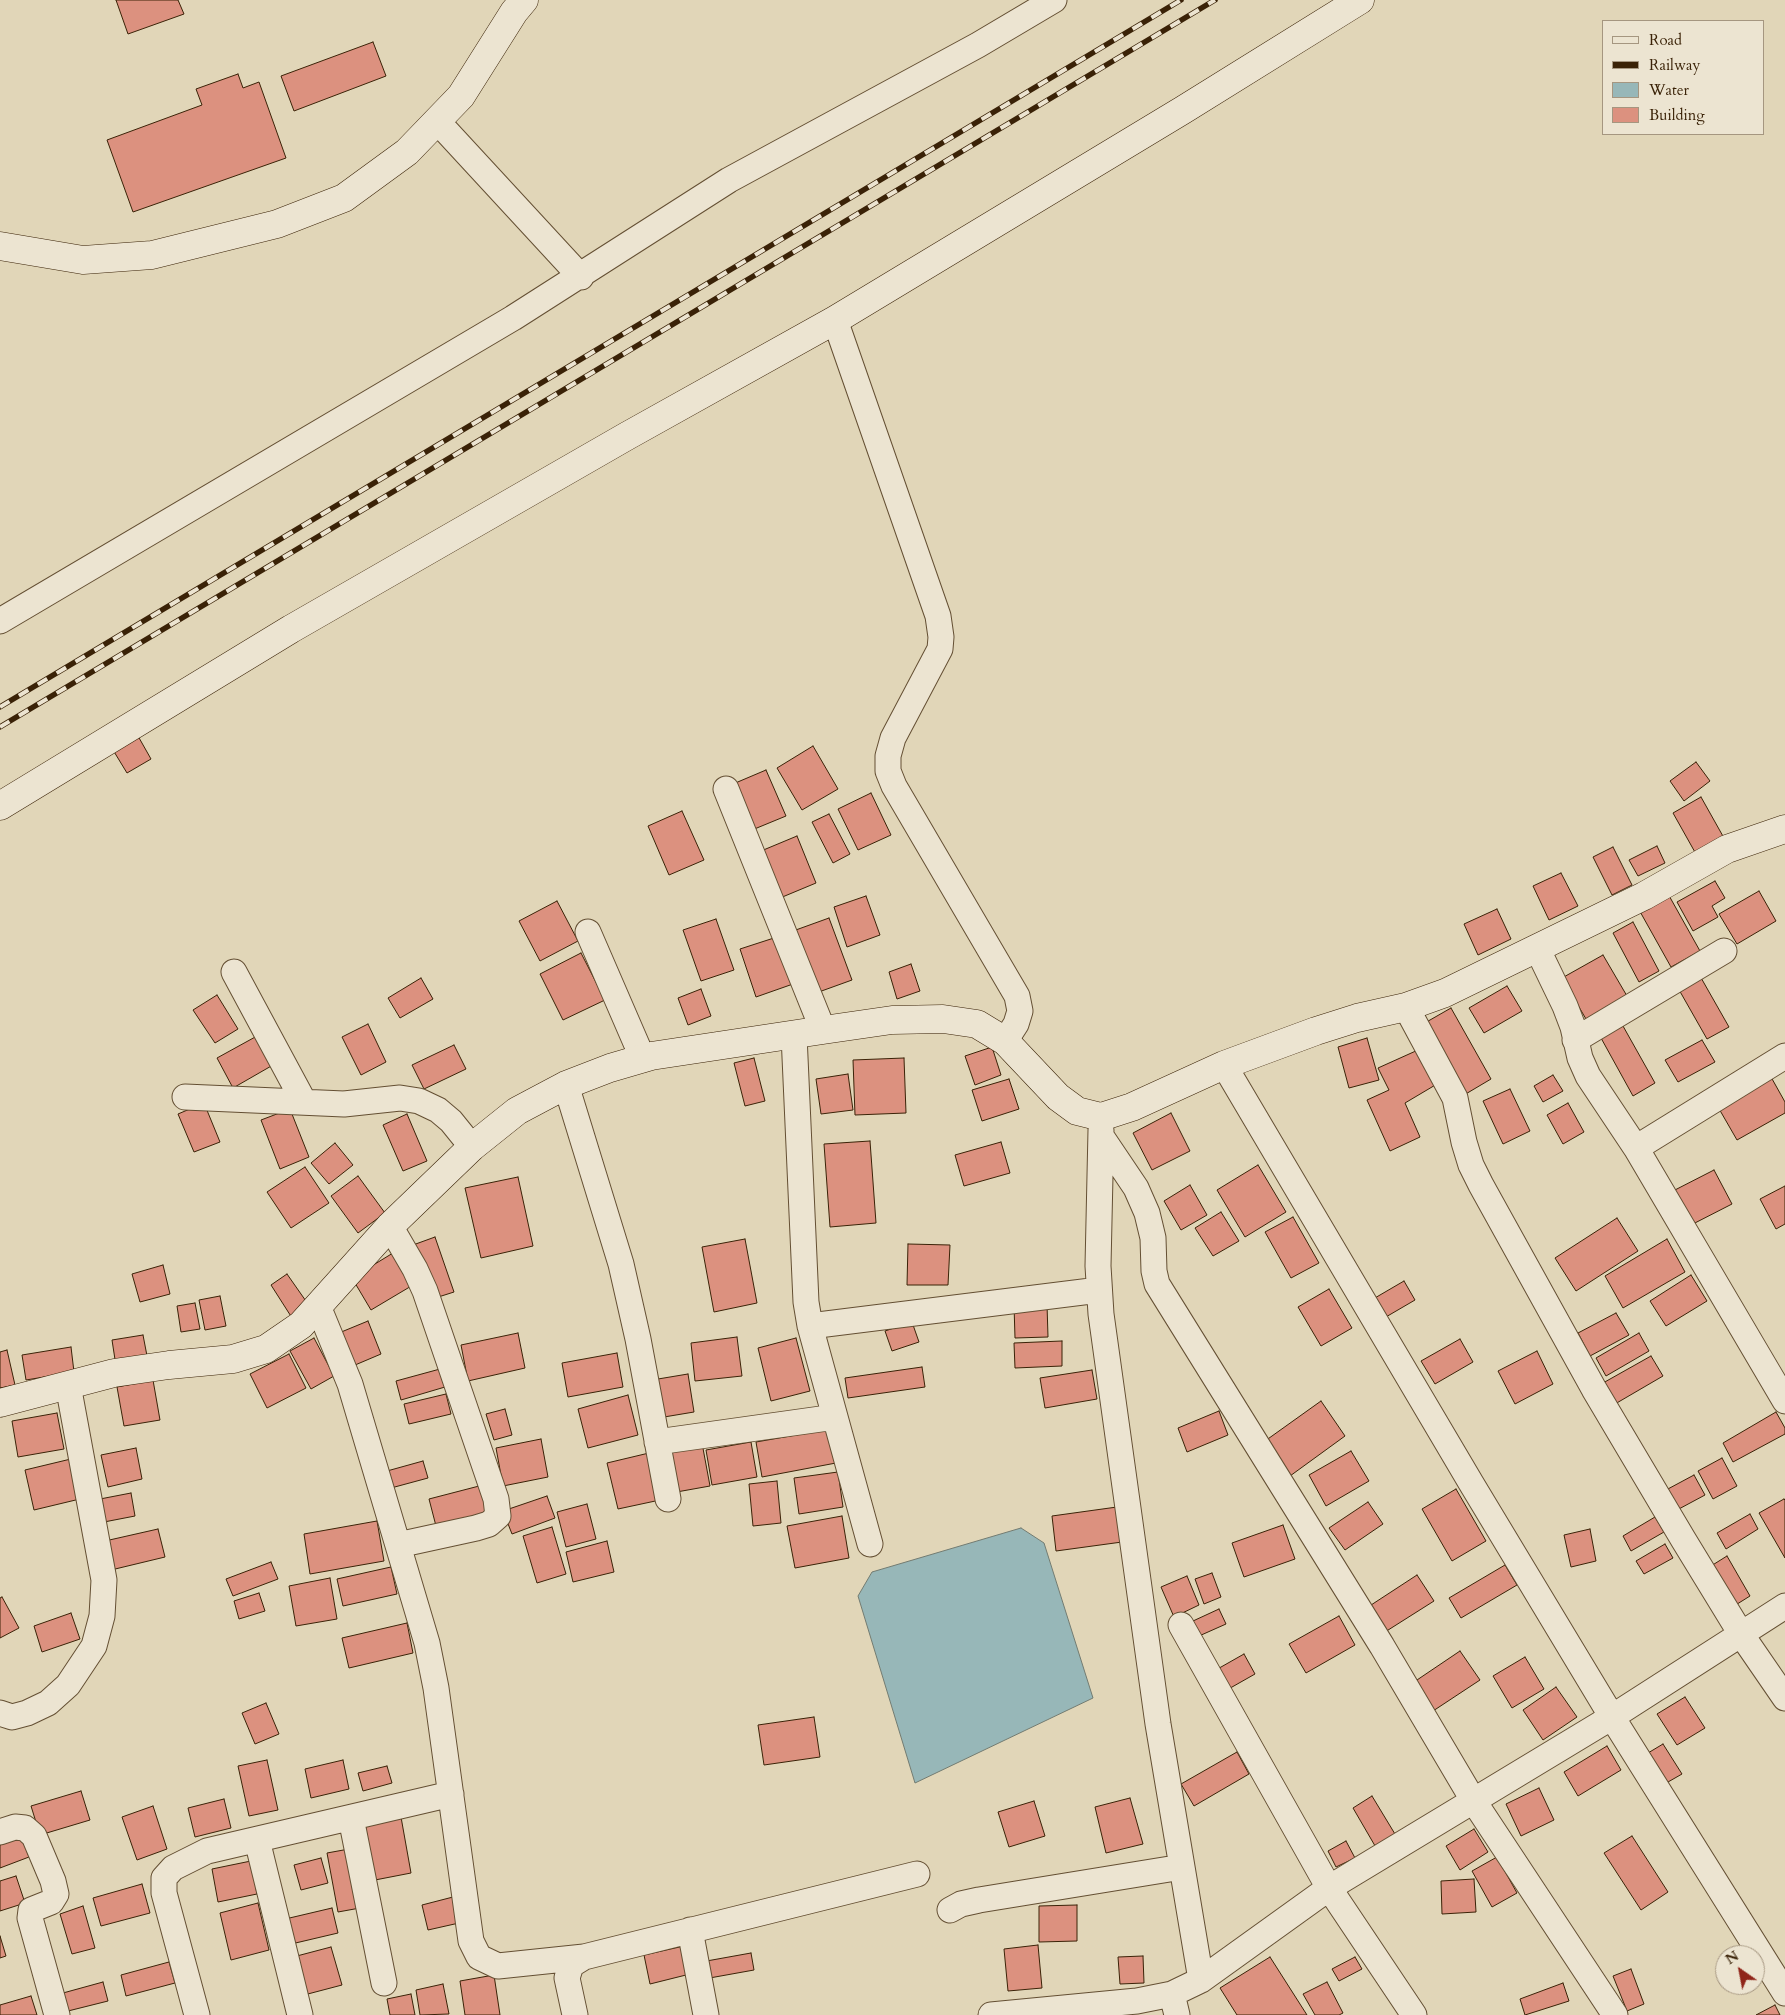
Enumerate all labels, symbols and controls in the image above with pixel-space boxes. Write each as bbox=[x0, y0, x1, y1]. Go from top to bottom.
legend bbox=[1602, 20, 1765, 135]
text: Road bbox=[1649, 30, 1682, 50]
text: Railway bbox=[1649, 55, 1700, 75]
text: Water bbox=[1649, 80, 1689, 100]
text: Building bbox=[1649, 105, 1705, 125]
north arrow bbox=[1715, 1945, 1765, 1995]
text: N bbox=[1722, 1947, 1742, 1969]

